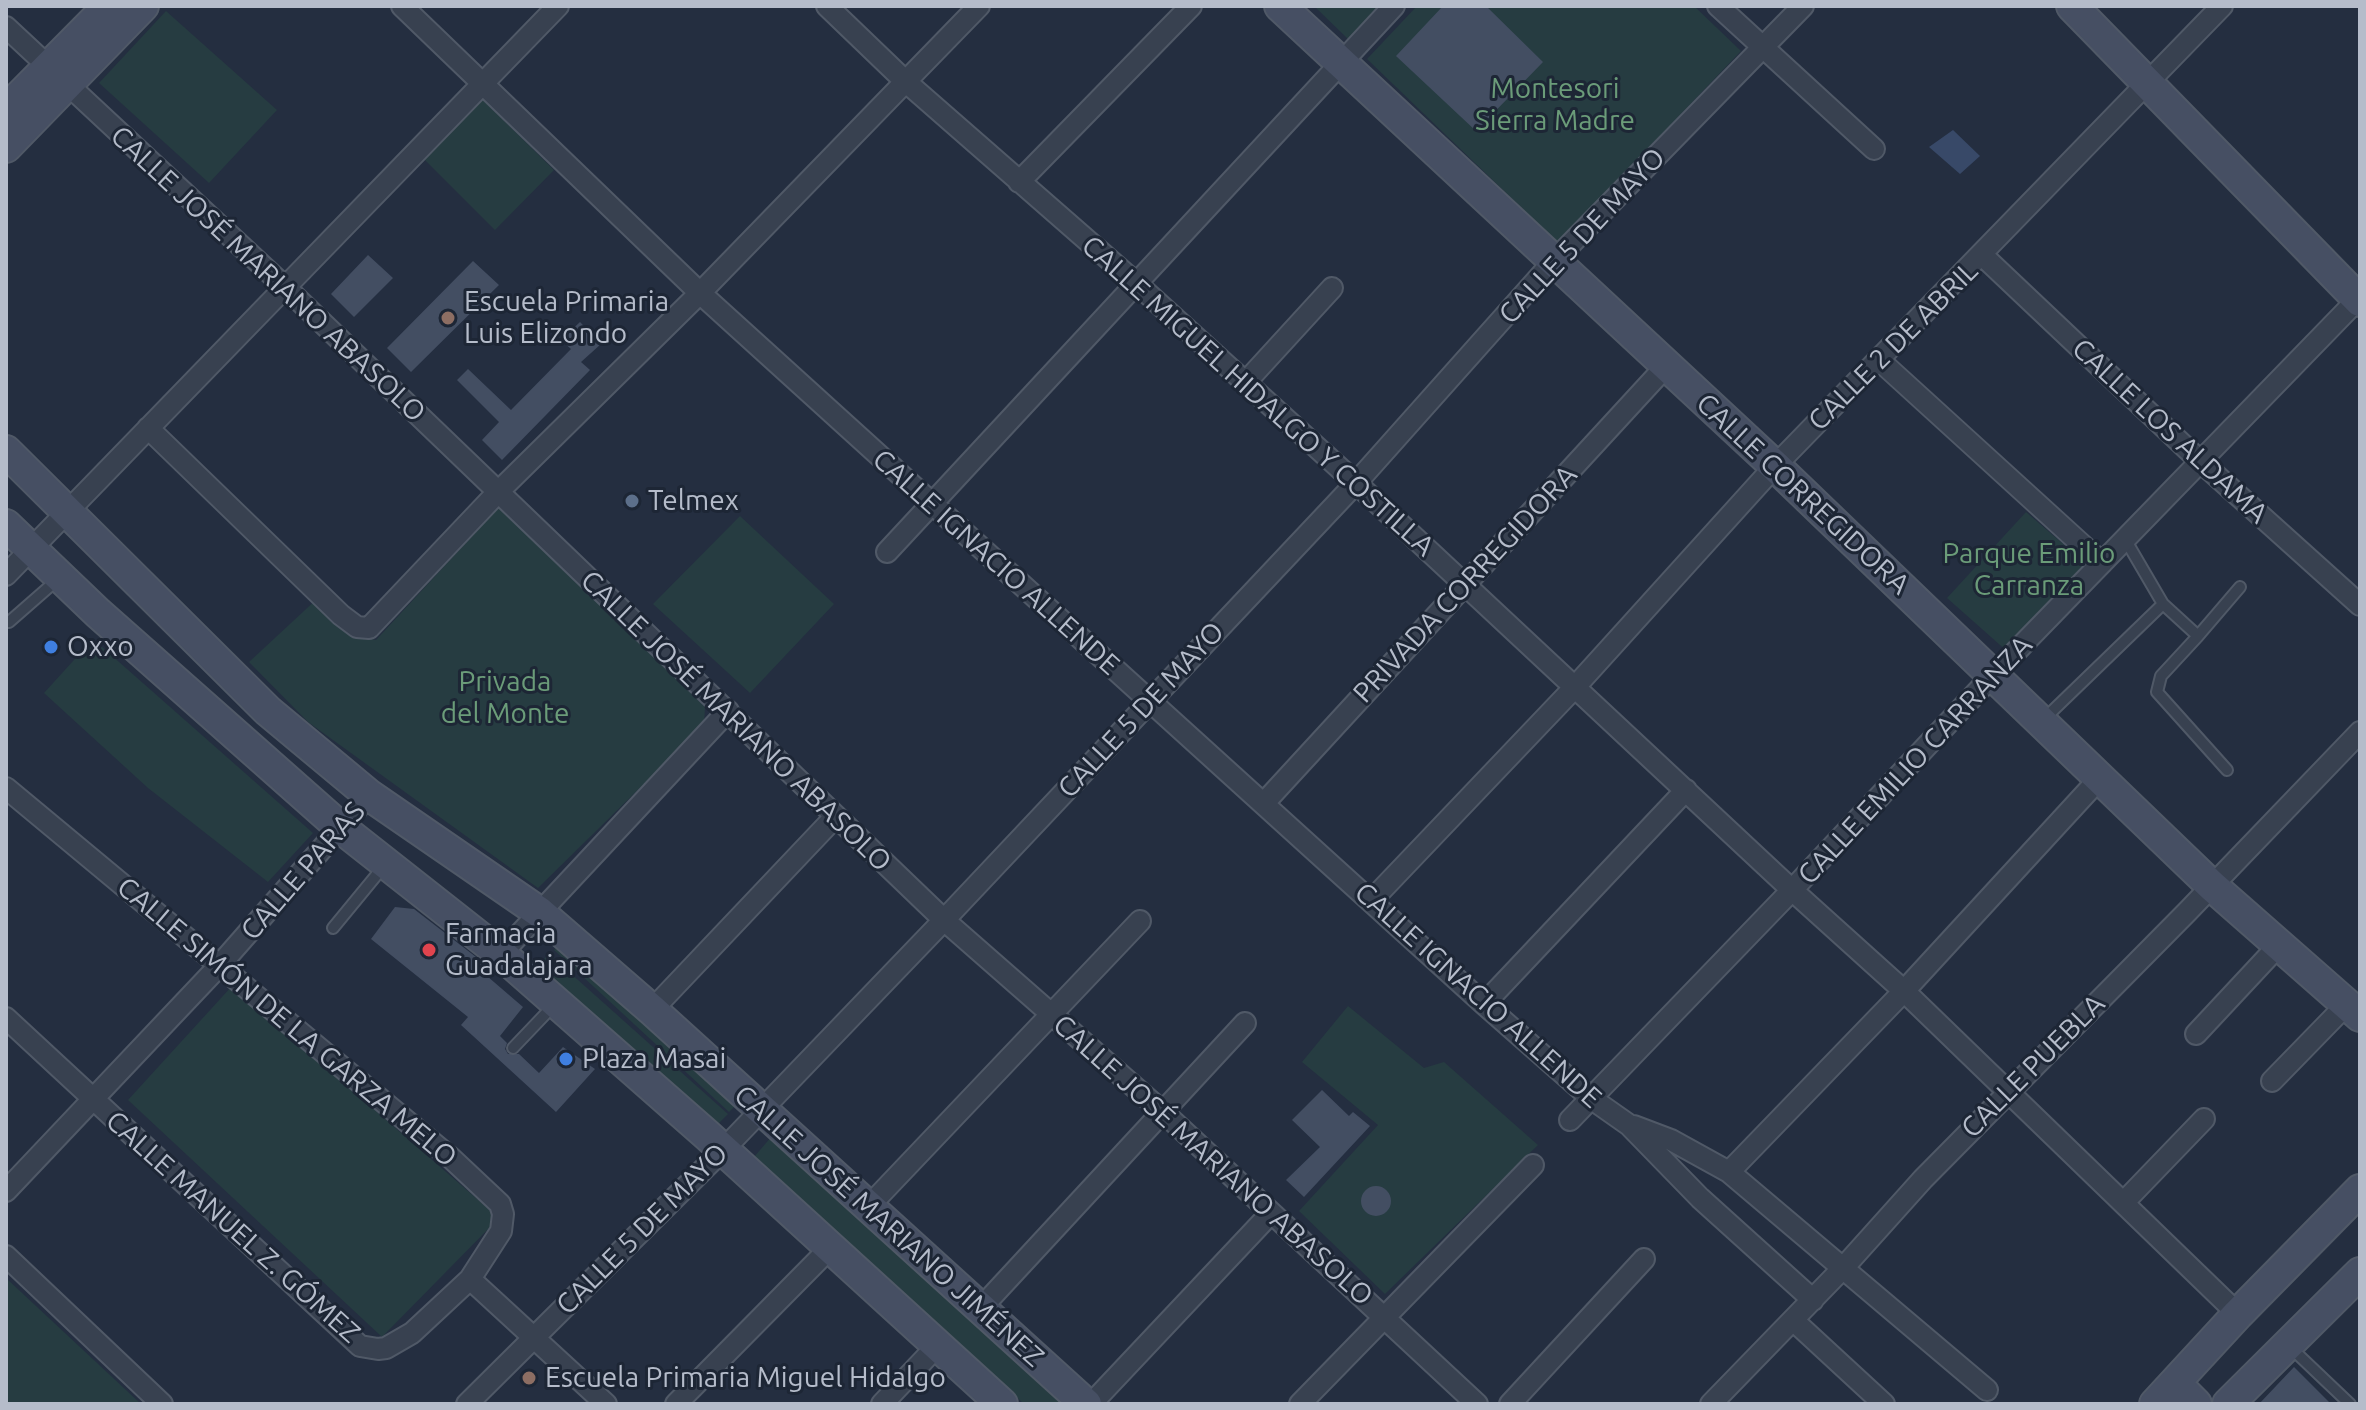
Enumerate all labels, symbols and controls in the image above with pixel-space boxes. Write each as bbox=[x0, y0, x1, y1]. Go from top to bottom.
park label: Montesori Sierra Madre bbox=[1475, 72, 1635, 138]
street label: CALLE JOSÉ MARIANO ABASOLO bbox=[104, 119, 432, 429]
street label: CALLE 5 DE MAYO bbox=[1492, 141, 1672, 331]
street label: CALLE MIGUEL HIDALGO Y COSTILLA bbox=[1075, 229, 1441, 563]
street label: CALLE 2 DE ABRIL bbox=[1801, 254, 1985, 438]
place label: Escuela Primaria Luis Elizondo bbox=[464, 285, 669, 351]
marker: Escuela Primaria Luis Elizondo bbox=[439, 309, 457, 327]
street label: CALLE LOS ALDAMA bbox=[2065, 332, 2275, 530]
street label: CALLE CORREGIDORA bbox=[1689, 387, 1917, 601]
street label: CALLE IGNACIO ALLENDE bbox=[866, 442, 1126, 682]
street label: PRIVADA CORREGIDORA bbox=[1346, 458, 1584, 710]
place label: Telmex bbox=[648, 484, 739, 518]
marker: Telmex bbox=[623, 492, 641, 510]
park label: Parque Emilio Carranza bbox=[1943, 537, 2115, 603]
street label: CALLE JOSÉ MARIANO ABASOLO bbox=[574, 564, 898, 878]
street label: CALLE 5 DE MAYO bbox=[1051, 615, 1231, 805]
street label: CALLE EMILIO CARRANZA bbox=[1791, 629, 2039, 891]
place label: Oxxo bbox=[67, 630, 134, 664]
marker: Oxxo bbox=[42, 638, 60, 656]
park label: Privada del Monte bbox=[441, 665, 569, 731]
street label: CALLE PARAS bbox=[234, 795, 372, 947]
street label: CALLE SIMÓN DE LA GARZA MELO bbox=[110, 870, 464, 1174]
street label: CALLE IGNACIO ALLENDE bbox=[1348, 875, 1608, 1115]
place label: Farmacia Guadalajara bbox=[445, 917, 593, 983]
marker: Farmacia Guadalajara bbox=[420, 941, 438, 959]
street label: CALLE PUEBLA bbox=[1954, 987, 2112, 1145]
street label: CALLE JOSÉ MARIANO ABASOLO bbox=[1046, 1007, 1380, 1313]
place label: Plaza Masai bbox=[582, 1042, 726, 1076]
marker: Plaza Masai bbox=[557, 1050, 575, 1068]
street label: CALLE JOSÉ MARIANO JIMÉNEZ bbox=[727, 1078, 1051, 1374]
street label: CALLE MANUEL Z. GÓMEZ bbox=[99, 1104, 367, 1350]
street label: CALLE 5 DE MAYO bbox=[549, 1136, 735, 1322]
place label: Escuela Primaria Miguel Hidalgo bbox=[545, 1361, 946, 1395]
marker: Escuela Primaria Miguel Hidalgo bbox=[520, 1369, 538, 1387]

